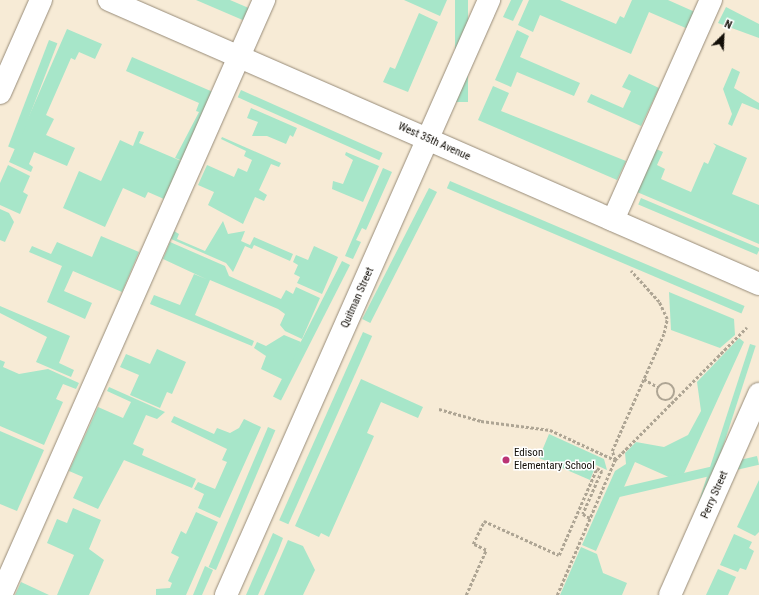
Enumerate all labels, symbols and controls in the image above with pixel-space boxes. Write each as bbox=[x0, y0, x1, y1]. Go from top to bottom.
north arrow bbox=[703, 16, 743, 56]
text: N bbox=[722, 17, 734, 32]
street label: West 35th Avenue bbox=[396, 120, 472, 164]
street label: Quitman Street bbox=[339, 266, 377, 330]
place label: Edison Elementary School bbox=[514, 447, 595, 473]
marker: Edison Elementary School bbox=[501, 455, 511, 465]
street label: Perry Street bbox=[699, 469, 731, 521]

